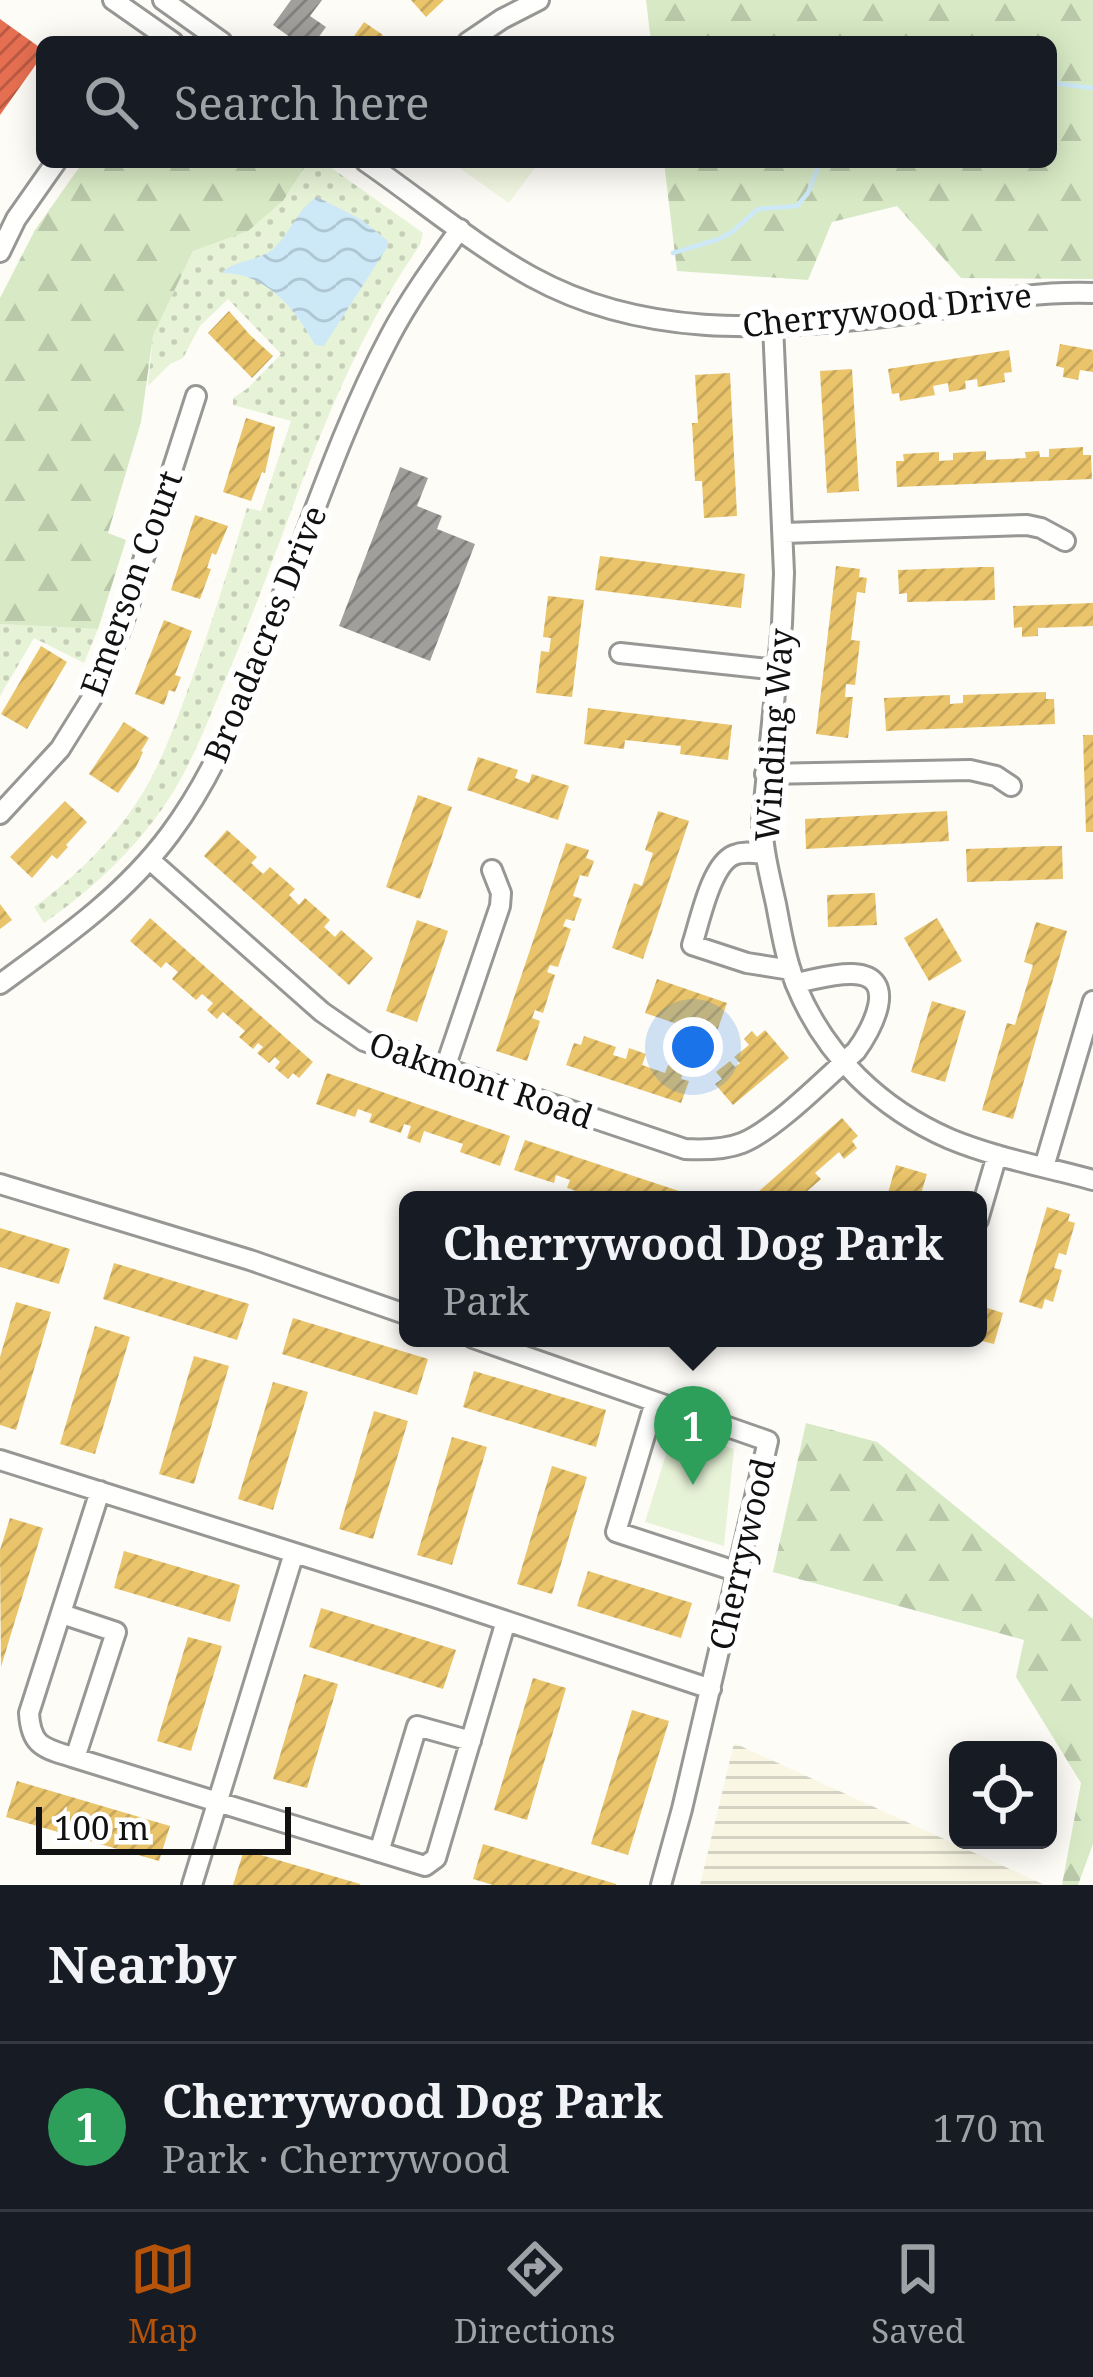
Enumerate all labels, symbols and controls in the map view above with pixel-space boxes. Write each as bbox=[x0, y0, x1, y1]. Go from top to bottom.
search box bbox=[36, 36, 1057, 168]
icon: search bbox=[78, 69, 144, 135]
text: Search here bbox=[174, 72, 429, 133]
street label: Cherrywood Drive bbox=[740, 272, 1034, 347]
street label: Emerson Court bbox=[69, 464, 192, 701]
street label: Broadacres Drive bbox=[192, 499, 337, 769]
street label: Winding Way bbox=[744, 626, 803, 843]
your location bbox=[663, 1017, 723, 1077]
street label: Oakmont Road bbox=[363, 1020, 599, 1139]
popup bbox=[399, 1191, 987, 1347]
text: Cherrywood Dog Park bbox=[443, 1212, 943, 1273]
text: Park bbox=[443, 1273, 529, 1326]
pin: 1 bbox=[654, 1386, 732, 1485]
street label: Cherrywood bbox=[698, 1454, 785, 1654]
map controls bbox=[949, 1741, 1057, 1849]
button: locate bbox=[949, 1741, 1057, 1849]
scale bar bbox=[36, 1801, 291, 1854]
text: 100 m bbox=[54, 1805, 149, 1850]
text: Nearby bbox=[48, 1928, 236, 1998]
text: Cherrywood Dog Park bbox=[162, 2070, 663, 2131]
text: 1 bbox=[76, 2100, 98, 2153]
text: 170 m bbox=[933, 2100, 1045, 2153]
text: Park · Cherrywood bbox=[162, 2131, 510, 2184]
tab: Map bbox=[128, 2236, 198, 2353]
tab: Directions bbox=[454, 2236, 615, 2353]
tab: Saved bbox=[871, 2236, 965, 2353]

